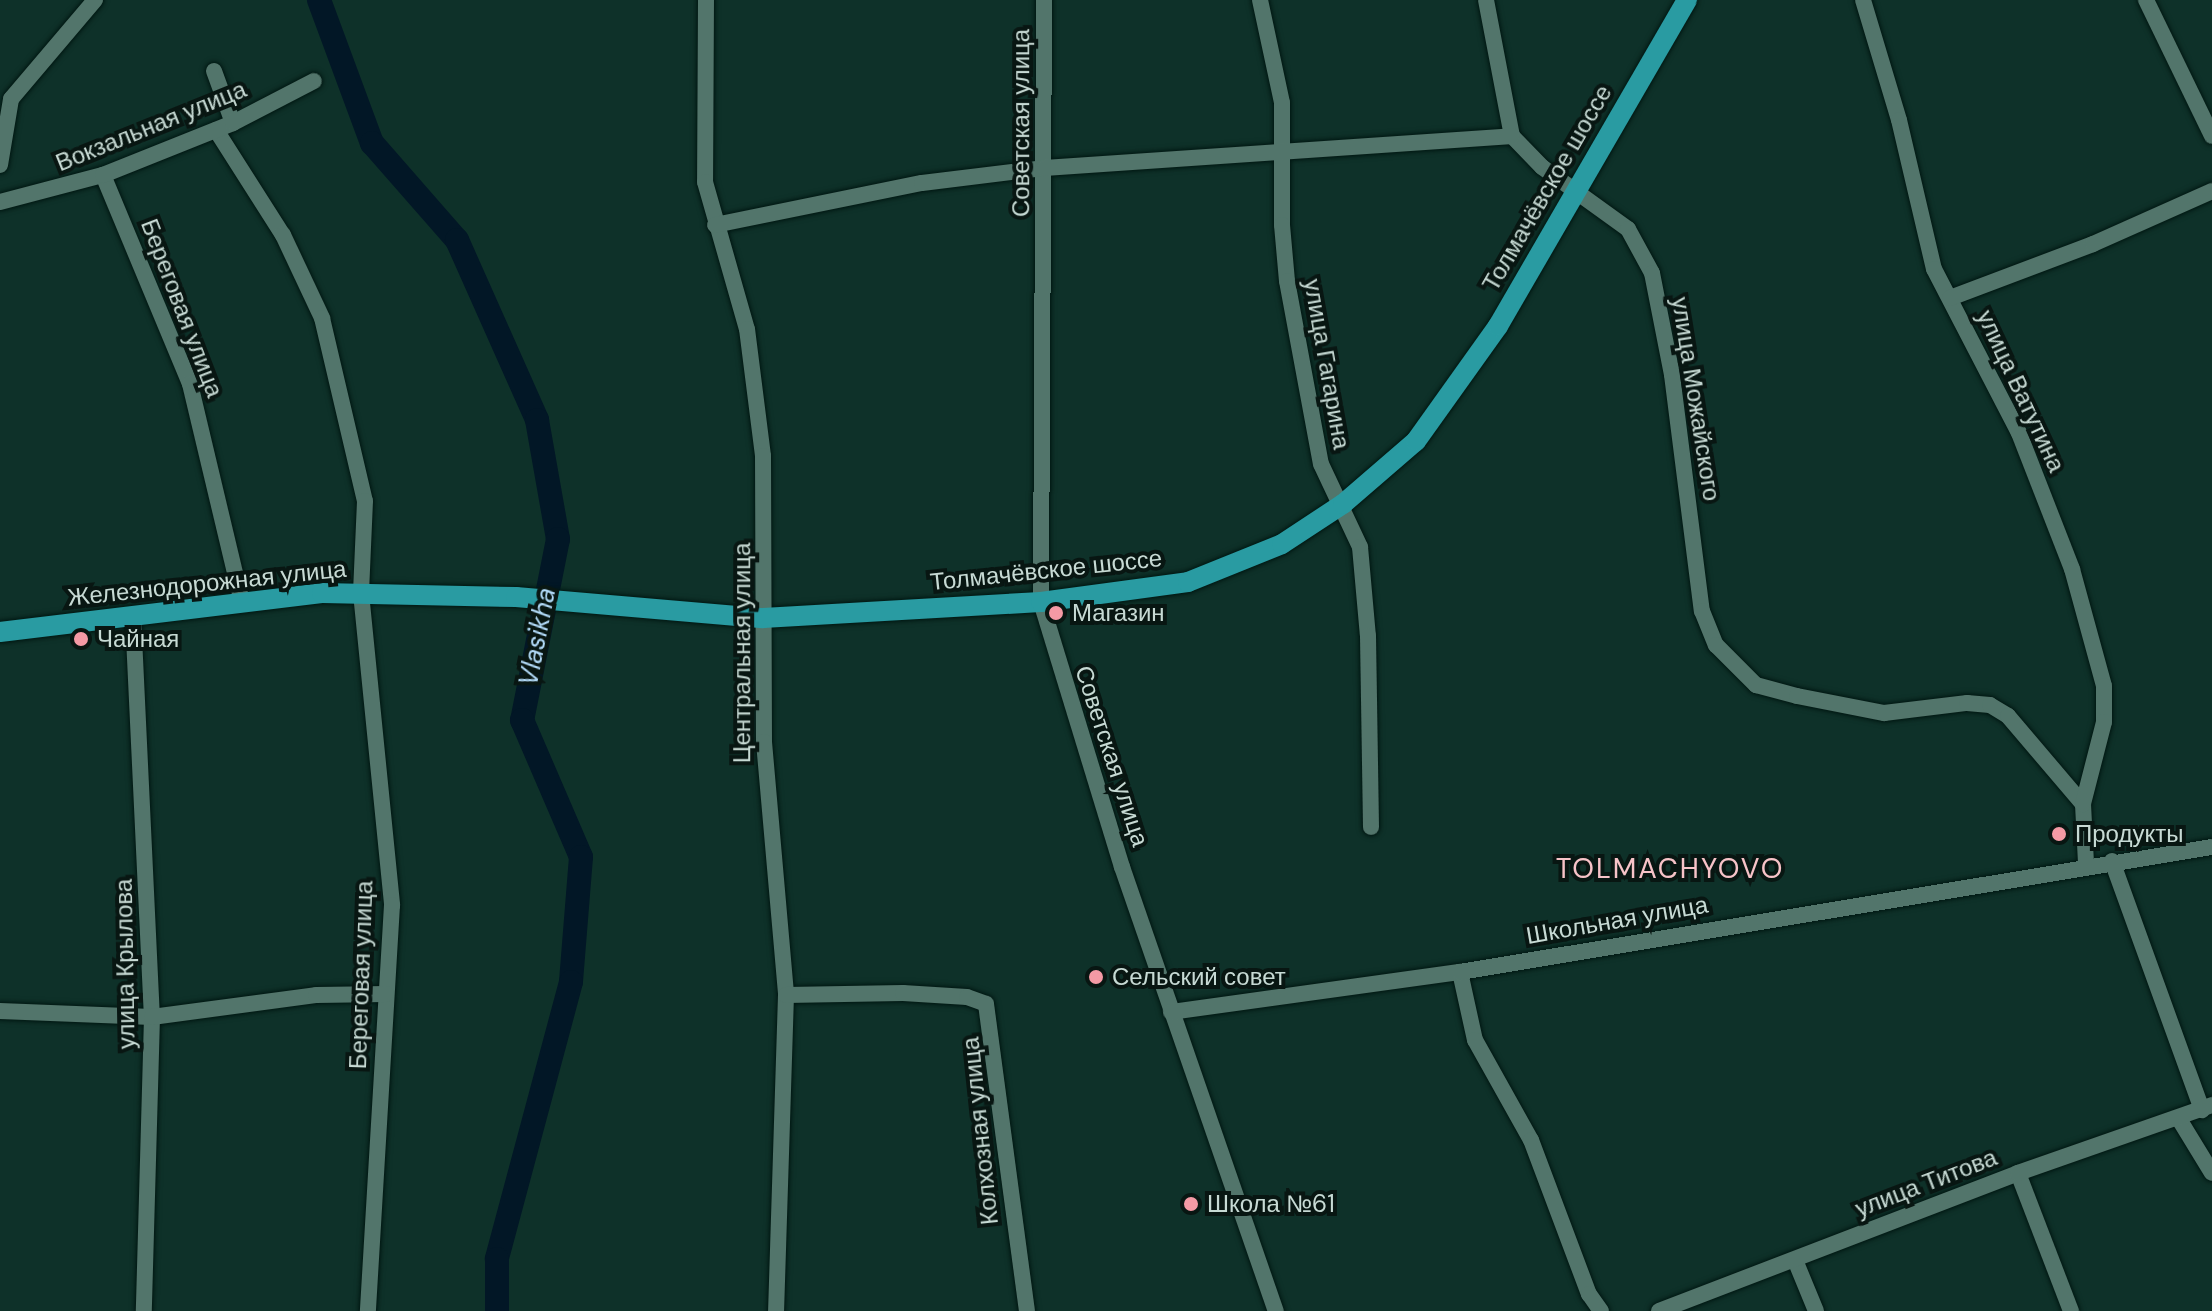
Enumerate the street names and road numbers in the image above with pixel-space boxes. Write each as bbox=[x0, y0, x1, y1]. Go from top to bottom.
street label: Советская улица bbox=[1007, 29, 1035, 217]
street label: Вокзальная улица bbox=[52, 75, 250, 177]
street label: Толмачёвское шоссе bbox=[1476, 80, 1618, 296]
street label: Береговая улица bbox=[135, 215, 229, 401]
street label: улица Гагарина bbox=[1298, 277, 1356, 451]
street label: улица Можайского bbox=[1666, 295, 1726, 503]
street label: улица Ватутина bbox=[1971, 305, 2071, 477]
street label: Центральная улица bbox=[728, 543, 756, 763]
street label: Толмачёвское шоссе bbox=[929, 543, 1163, 597]
street label: Железнодорожная улица bbox=[66, 554, 348, 612]
street label: Советская улица bbox=[1069, 662, 1155, 850]
street label: улица Крылова bbox=[109, 879, 141, 1049]
street label: Береговая улица bbox=[343, 880, 379, 1070]
street label: Школьная улица bbox=[1524, 890, 1710, 950]
street label: Колхозная улица bbox=[956, 1036, 1004, 1226]
street label: улица Титова bbox=[1851, 1143, 2001, 1223]

